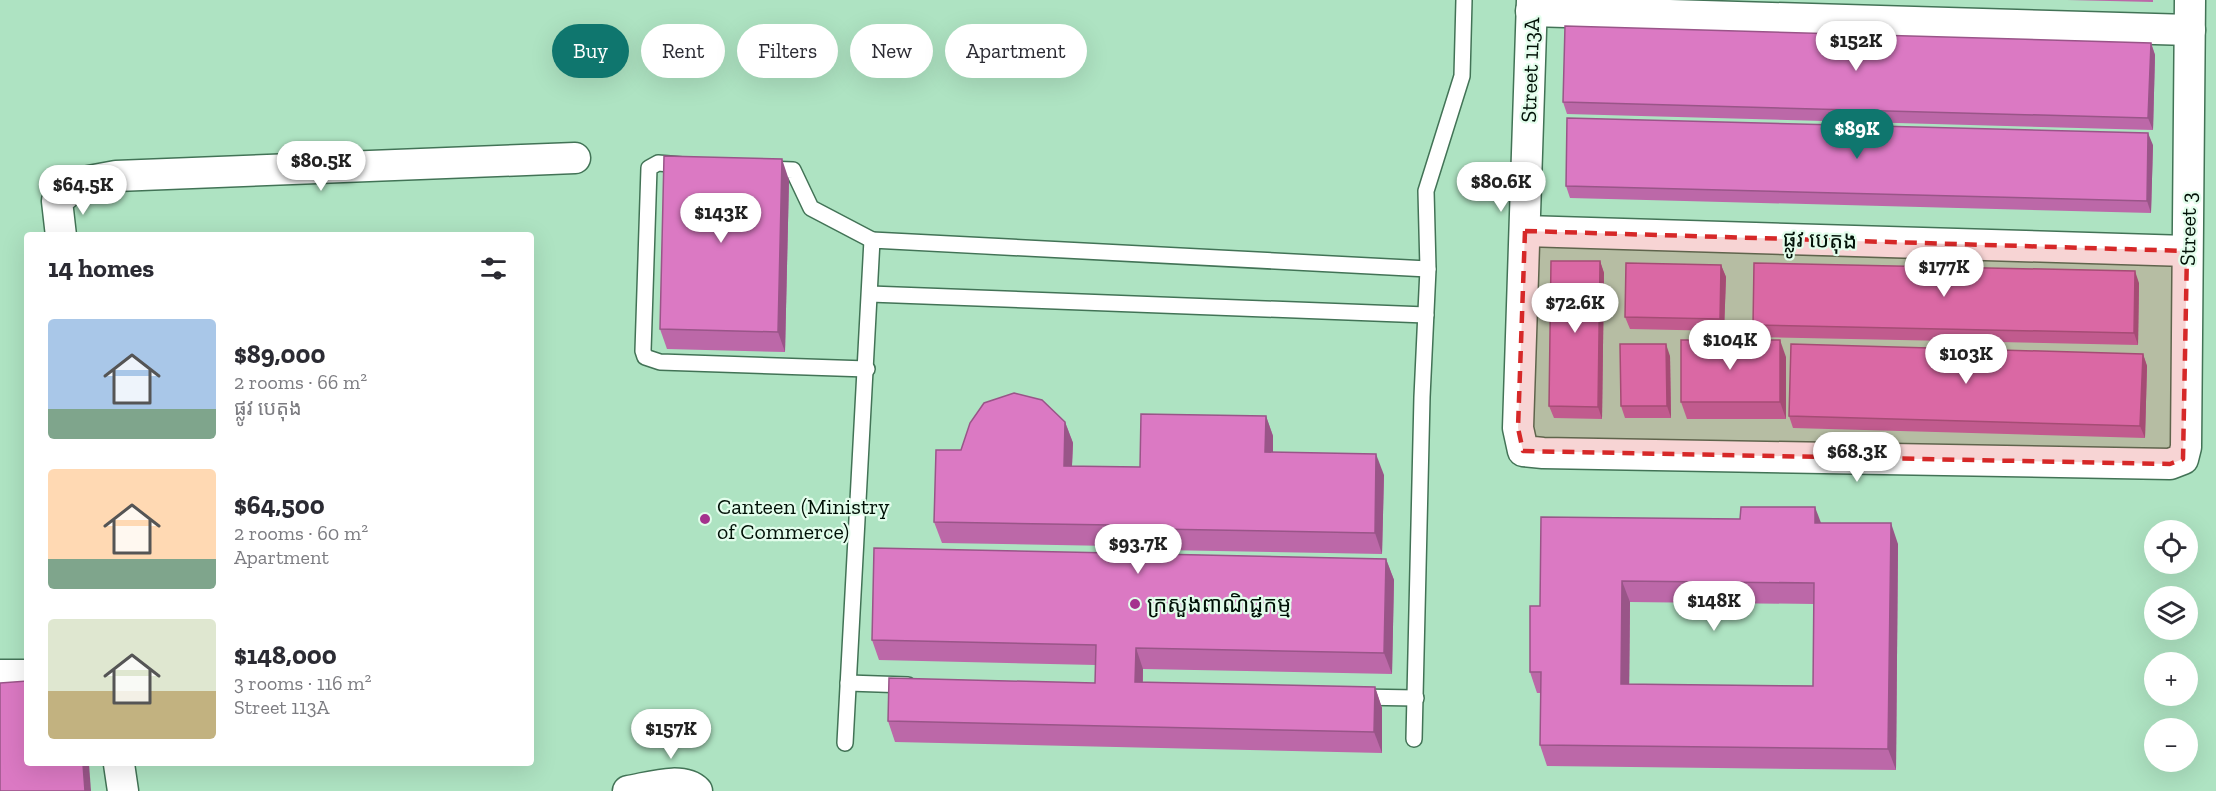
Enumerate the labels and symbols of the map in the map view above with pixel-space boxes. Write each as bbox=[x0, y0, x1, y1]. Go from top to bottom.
street label: Street 113A bbox=[1515, 16, 1545, 123]
pin: $152K bbox=[1814, 21, 1898, 72]
pin: $89K bbox=[1821, 109, 1893, 160]
pin: $80.5K bbox=[272, 141, 370, 192]
pin: $80.6K bbox=[1452, 162, 1550, 213]
pin: $64.5K bbox=[34, 165, 132, 216]
street label: Street 3 bbox=[2174, 192, 2202, 266]
pin: $143K bbox=[679, 193, 763, 244]
street label: ផ្លូវ បេតុង bbox=[1782, 225, 1858, 261]
pin: $177K bbox=[1902, 247, 1986, 298]
pin: $72.6K bbox=[1526, 283, 1624, 334]
pin: $104K bbox=[1688, 320, 1772, 371]
pin: $103K bbox=[1924, 334, 2008, 385]
pin: $68.3K bbox=[1808, 432, 1906, 483]
place label: Canteen (Ministry of Commerce) bbox=[717, 493, 890, 545]
marker: Canteen (Ministry of Commerce) bbox=[698, 512, 712, 526]
pin: $93.7K bbox=[1089, 524, 1187, 575]
pin: $148K bbox=[1672, 581, 1756, 632]
place label: ក្រសួងពាណិជ្ជកម្ម bbox=[1147, 591, 1291, 618]
marker: ក្រសួងពាណិជ្ជកម្ម bbox=[1128, 597, 1142, 611]
pin: $157K bbox=[629, 709, 713, 760]

